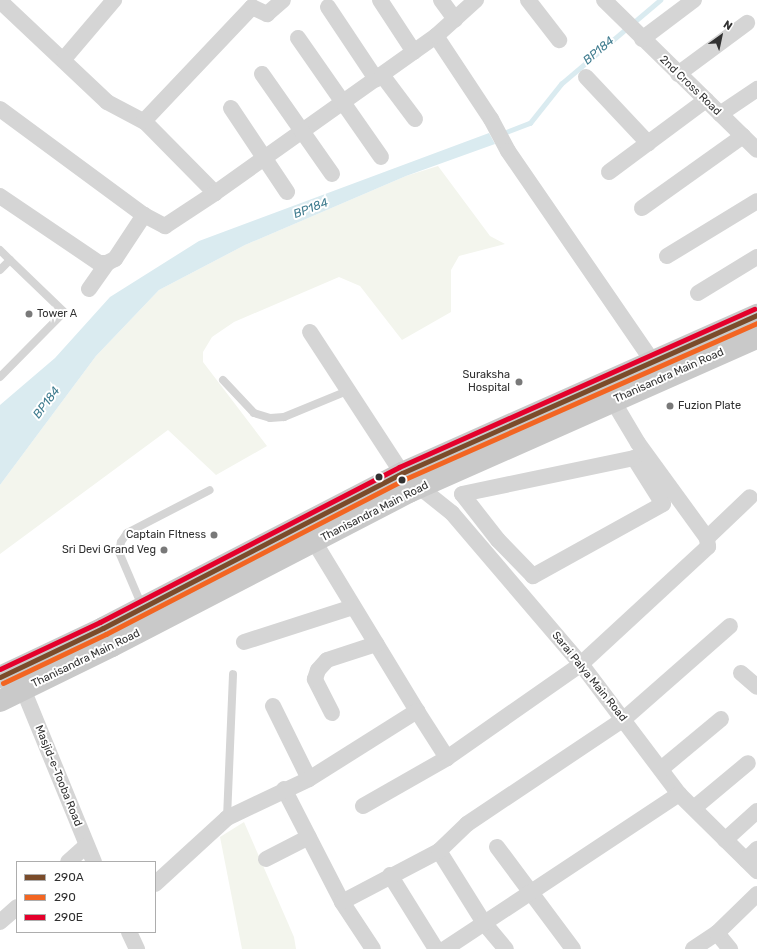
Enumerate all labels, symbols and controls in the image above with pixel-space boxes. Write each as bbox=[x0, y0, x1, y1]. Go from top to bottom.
north arrow bbox=[701, 16, 741, 56]
text: N bbox=[721, 18, 735, 33]
water label: BP184 bbox=[581, 34, 617, 68]
street label: 2nd Cross Road bbox=[657, 53, 723, 119]
water label: BP184 bbox=[292, 196, 330, 222]
place label: Tower A bbox=[37, 307, 78, 321]
marker: Tower A bbox=[24, 309, 34, 319]
street label: Thanisandra Main Road bbox=[612, 346, 726, 406]
place label: Suraksha Hospital bbox=[462, 369, 510, 395]
marker: Suraksha Hospital bbox=[513, 376, 525, 388]
water label: BP184 bbox=[30, 384, 64, 422]
place label: Fuzion Plate bbox=[678, 399, 741, 413]
marker: Fuzion Plate bbox=[665, 401, 675, 411]
unlabelled marker bbox=[374, 472, 384, 482]
unlabelled marker bbox=[397, 475, 407, 485]
street label: Thanisandra Main Road bbox=[319, 479, 431, 545]
place label: Captain FItness bbox=[126, 528, 206, 542]
marker: Captain FItness bbox=[209, 530, 219, 540]
place label: Sri Devi Grand Veg bbox=[62, 543, 156, 557]
marker: Sri Devi Grand Veg bbox=[159, 545, 169, 555]
street label: Thanisandra Main Road bbox=[30, 627, 142, 691]
street label: Sarai Palya Main Road bbox=[549, 629, 629, 725]
street label: Masjid-e-Tooba Road bbox=[32, 724, 84, 828]
legend bbox=[16, 861, 156, 933]
text: 290A bbox=[54, 870, 84, 884]
text: 290 bbox=[54, 890, 76, 904]
text: 290E bbox=[54, 910, 83, 924]

